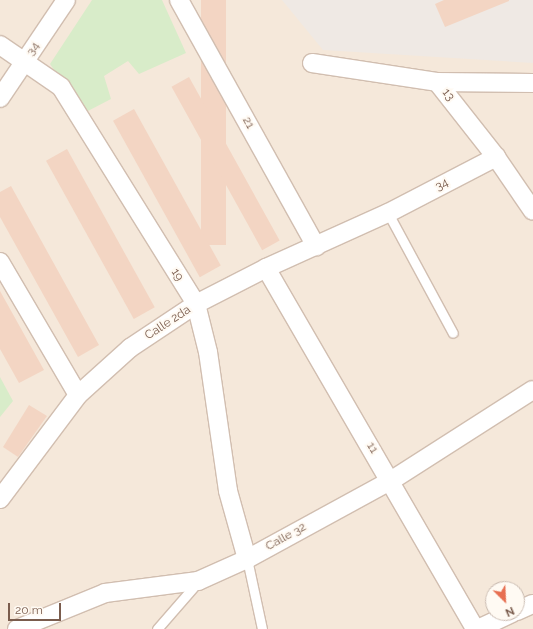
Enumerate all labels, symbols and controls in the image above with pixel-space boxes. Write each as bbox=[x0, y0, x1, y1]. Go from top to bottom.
street label: 34 bbox=[23, 40, 43, 58]
street label: 13 bbox=[439, 86, 457, 104]
street label: 21 bbox=[239, 115, 257, 131]
street label: 34 bbox=[433, 176, 451, 194]
street label: 19 bbox=[168, 266, 186, 284]
street label: Calle 2da bbox=[142, 303, 194, 343]
street label: 11 bbox=[363, 440, 381, 456]
street label: Calle 32 bbox=[263, 520, 309, 554]
north arrow bbox=[485, 581, 525, 621]
scale bar bbox=[10, 595, 63, 621]
text: 20 m bbox=[15, 603, 43, 617]
text: N bbox=[503, 604, 516, 619]

